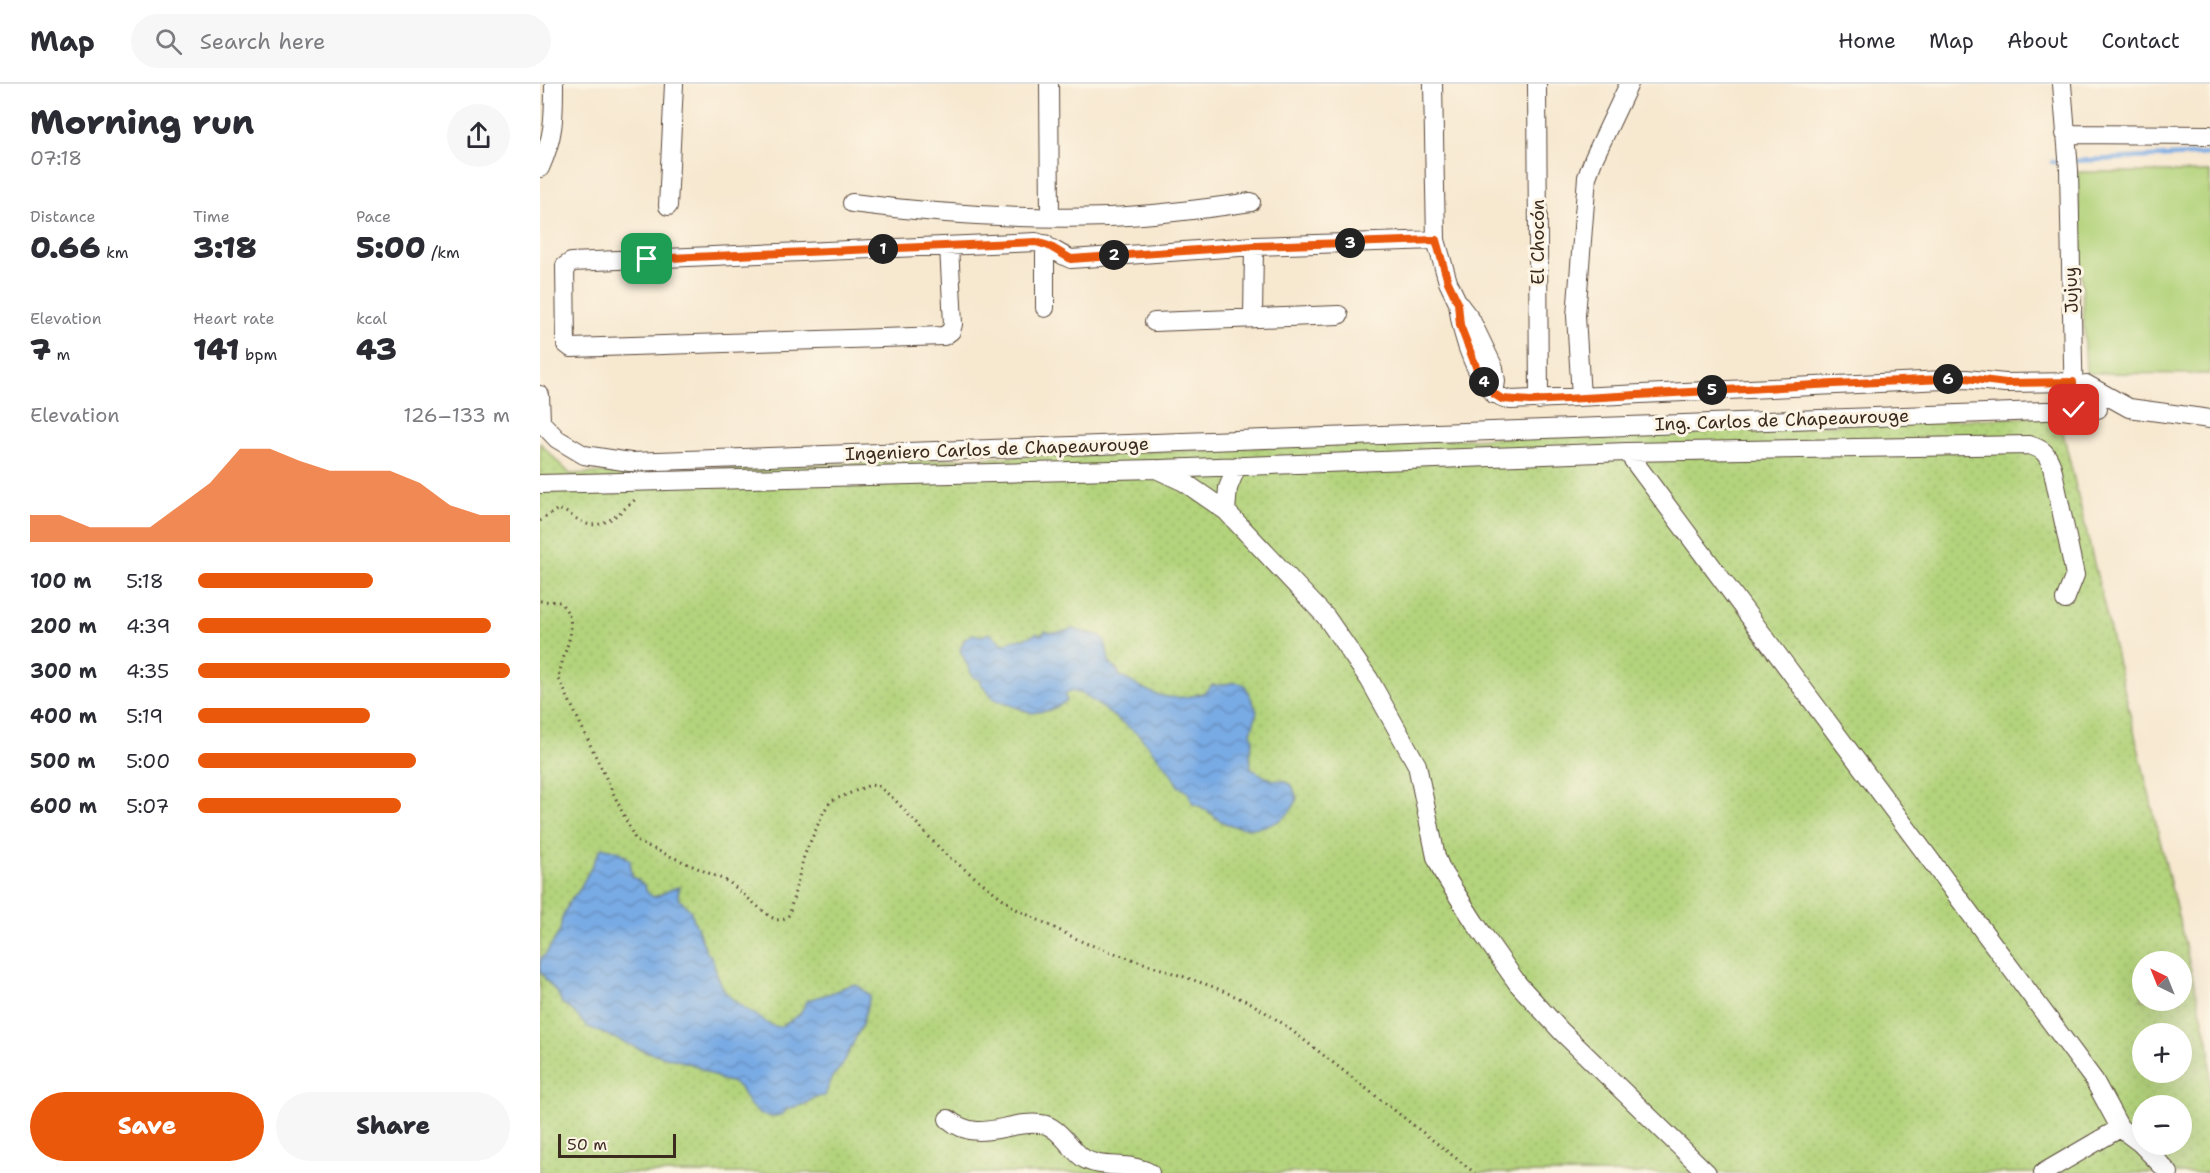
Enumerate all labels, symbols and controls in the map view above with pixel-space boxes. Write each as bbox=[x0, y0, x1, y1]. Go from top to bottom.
search box bbox=[131, 14, 551, 68]
text: Map bbox=[30, 22, 95, 60]
icon: search bbox=[152, 25, 185, 58]
text: Search here bbox=[200, 27, 325, 56]
text: Home bbox=[1838, 27, 1896, 55]
text: Map bbox=[1929, 27, 1974, 55]
text: About bbox=[2007, 27, 2068, 55]
text: Contact bbox=[2101, 27, 2180, 55]
text: Morning run bbox=[30, 100, 254, 145]
button: share bbox=[447, 104, 510, 167]
text: 07:18 bbox=[30, 145, 82, 171]
street label: El Chocón bbox=[1526, 199, 1550, 285]
text: Distance bbox=[30, 206, 96, 227]
text: Time bbox=[193, 206, 230, 227]
text: Pace bbox=[356, 206, 391, 227]
text: 0.66 bbox=[30, 227, 101, 268]
text: 3:18 bbox=[193, 227, 257, 268]
text: 5:00 bbox=[356, 227, 426, 268]
pin: 3 bbox=[1335, 228, 1365, 258]
text: 3 bbox=[1344, 232, 1356, 253]
pin bbox=[621, 233, 672, 284]
pin: 1 bbox=[868, 234, 898, 264]
text: 1 bbox=[879, 238, 887, 259]
pin: 2 bbox=[1099, 240, 1129, 270]
text: km bbox=[101, 242, 129, 263]
text: /km bbox=[426, 242, 460, 263]
icon: arrive bbox=[630, 242, 663, 275]
text: 2 bbox=[1108, 244, 1120, 265]
street label: Jujuy bbox=[2058, 266, 2084, 314]
text: Elevation bbox=[30, 308, 102, 329]
text: Heart rate bbox=[193, 308, 275, 329]
text: kcal bbox=[356, 308, 387, 329]
text: 7 bbox=[30, 329, 51, 370]
text: 141 bbox=[193, 329, 240, 370]
text: 43 bbox=[356, 329, 397, 370]
text: m bbox=[51, 344, 70, 365]
text: bpm bbox=[240, 344, 277, 365]
pin: 6 bbox=[1933, 364, 1963, 394]
pin: 4 bbox=[1469, 367, 1499, 397]
text: 6 bbox=[1942, 368, 1954, 389]
text: 4 bbox=[1478, 371, 1490, 392]
pin: 5 bbox=[1697, 375, 1727, 405]
text: 5 bbox=[1707, 379, 1717, 400]
pin bbox=[2048, 384, 2099, 435]
icon: check bbox=[2057, 393, 2090, 426]
text: Elevation bbox=[30, 402, 120, 428]
text: 126–133 m bbox=[403, 402, 510, 428]
street label: Ing. Carlos de Chapeaurouge bbox=[1654, 404, 1910, 436]
street label: Ingeniero Carlos de Chapeaurouge bbox=[845, 432, 1149, 466]
text: 100 m bbox=[30, 568, 92, 594]
text: 5:18 bbox=[126, 568, 164, 594]
text: 200 m bbox=[30, 613, 97, 639]
text: 4:39 bbox=[126, 613, 171, 639]
text: 300 m bbox=[30, 658, 97, 684]
text: 4:35 bbox=[126, 658, 169, 684]
text: 400 m bbox=[30, 703, 97, 729]
text: 5:19 bbox=[126, 703, 163, 729]
text: 500 m bbox=[30, 748, 96, 774]
text: 5:00 bbox=[126, 748, 170, 774]
text: 600 m bbox=[30, 793, 97, 819]
text: 5:07 bbox=[126, 793, 169, 819]
north arrow bbox=[2132, 951, 2192, 1011]
map controls bbox=[2132, 951, 2192, 1155]
button: + bbox=[2132, 1023, 2192, 1083]
button: Save bbox=[30, 1092, 264, 1161]
button: Share bbox=[276, 1092, 510, 1161]
button: − bbox=[2132, 1095, 2192, 1155]
scale bar bbox=[558, 1131, 676, 1158]
text: 50 m bbox=[567, 1134, 607, 1155]

